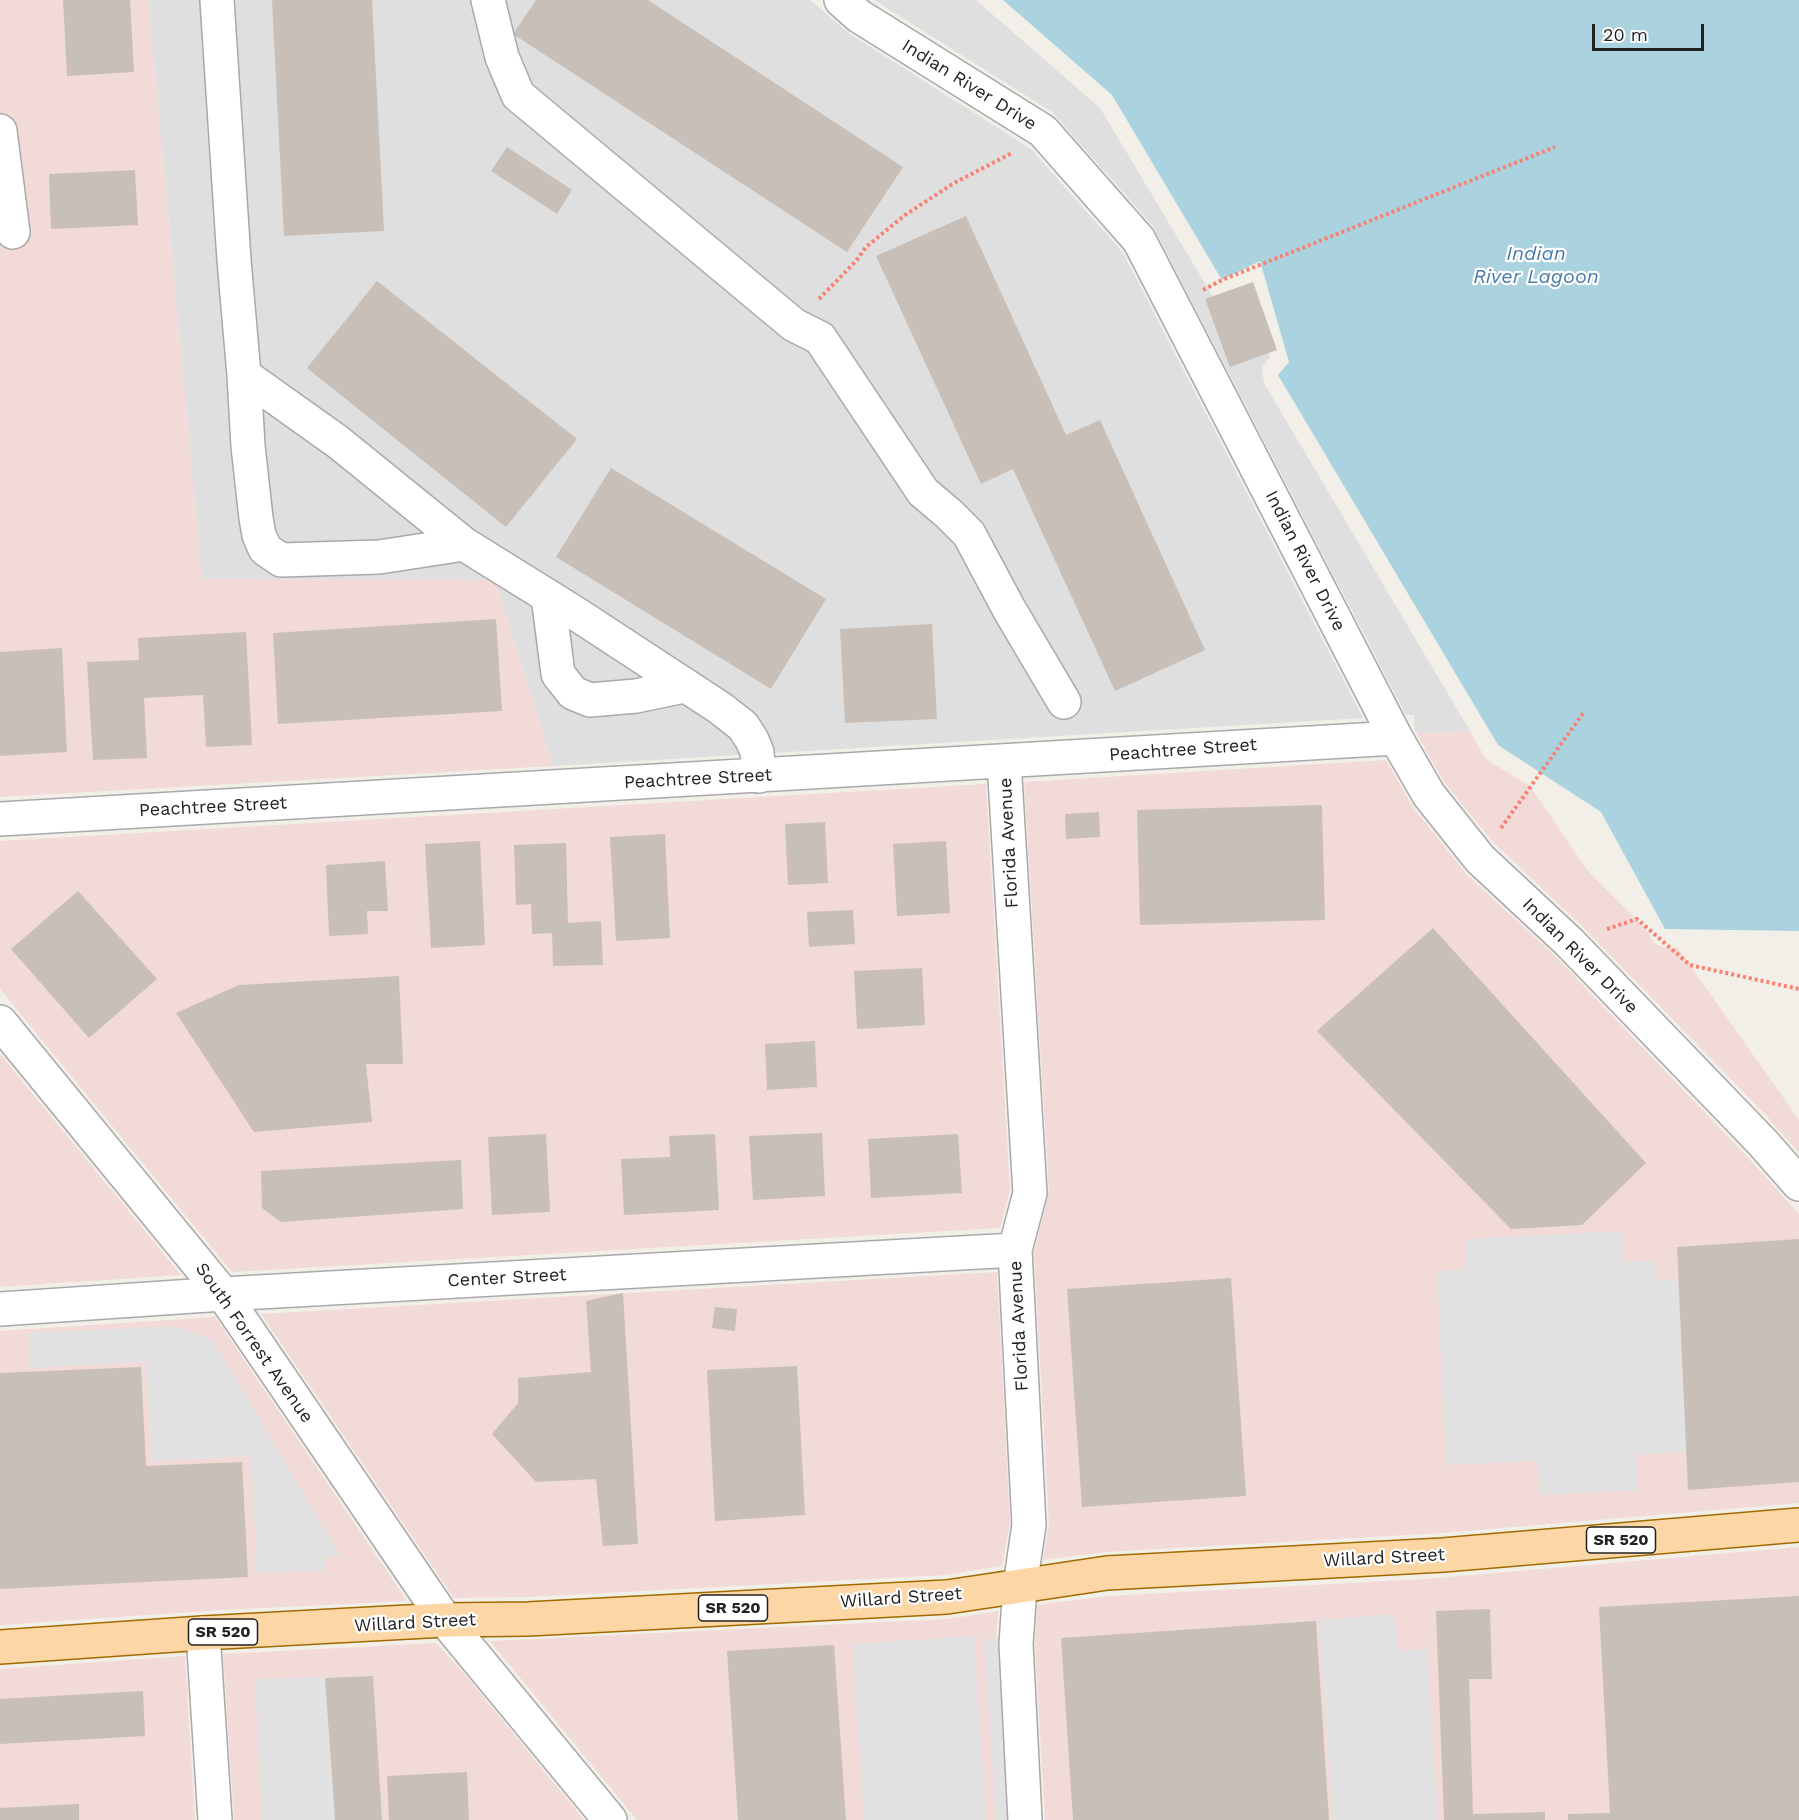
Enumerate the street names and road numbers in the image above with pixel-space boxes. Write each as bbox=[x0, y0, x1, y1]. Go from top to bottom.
street label: Indian River Drive bbox=[898, 35, 1040, 135]
street label: Indian River Drive bbox=[1260, 487, 1350, 635]
street label: Peachtree Street bbox=[1108, 734, 1258, 766]
street label: Peachtree Street bbox=[623, 764, 773, 794]
street label: Florida Avenue bbox=[995, 777, 1023, 909]
street label: Peachtree Street bbox=[138, 792, 288, 822]
street label: Indian River Drive bbox=[1518, 894, 1642, 1018]
street label: South Forrest Avenue bbox=[190, 1259, 318, 1427]
street label: Florida Avenue bbox=[1005, 1260, 1033, 1392]
street label: Center Street bbox=[447, 1264, 567, 1292]
road number: SR 520 bbox=[1586, 1527, 1656, 1553]
street label: Willard Street bbox=[1323, 1544, 1445, 1572]
street label: Willard Street bbox=[839, 1583, 963, 1613]
road number: SR 520 bbox=[698, 1595, 768, 1621]
street label: Willard Street bbox=[354, 1609, 476, 1637]
road number: SR 520 bbox=[188, 1619, 258, 1645]

